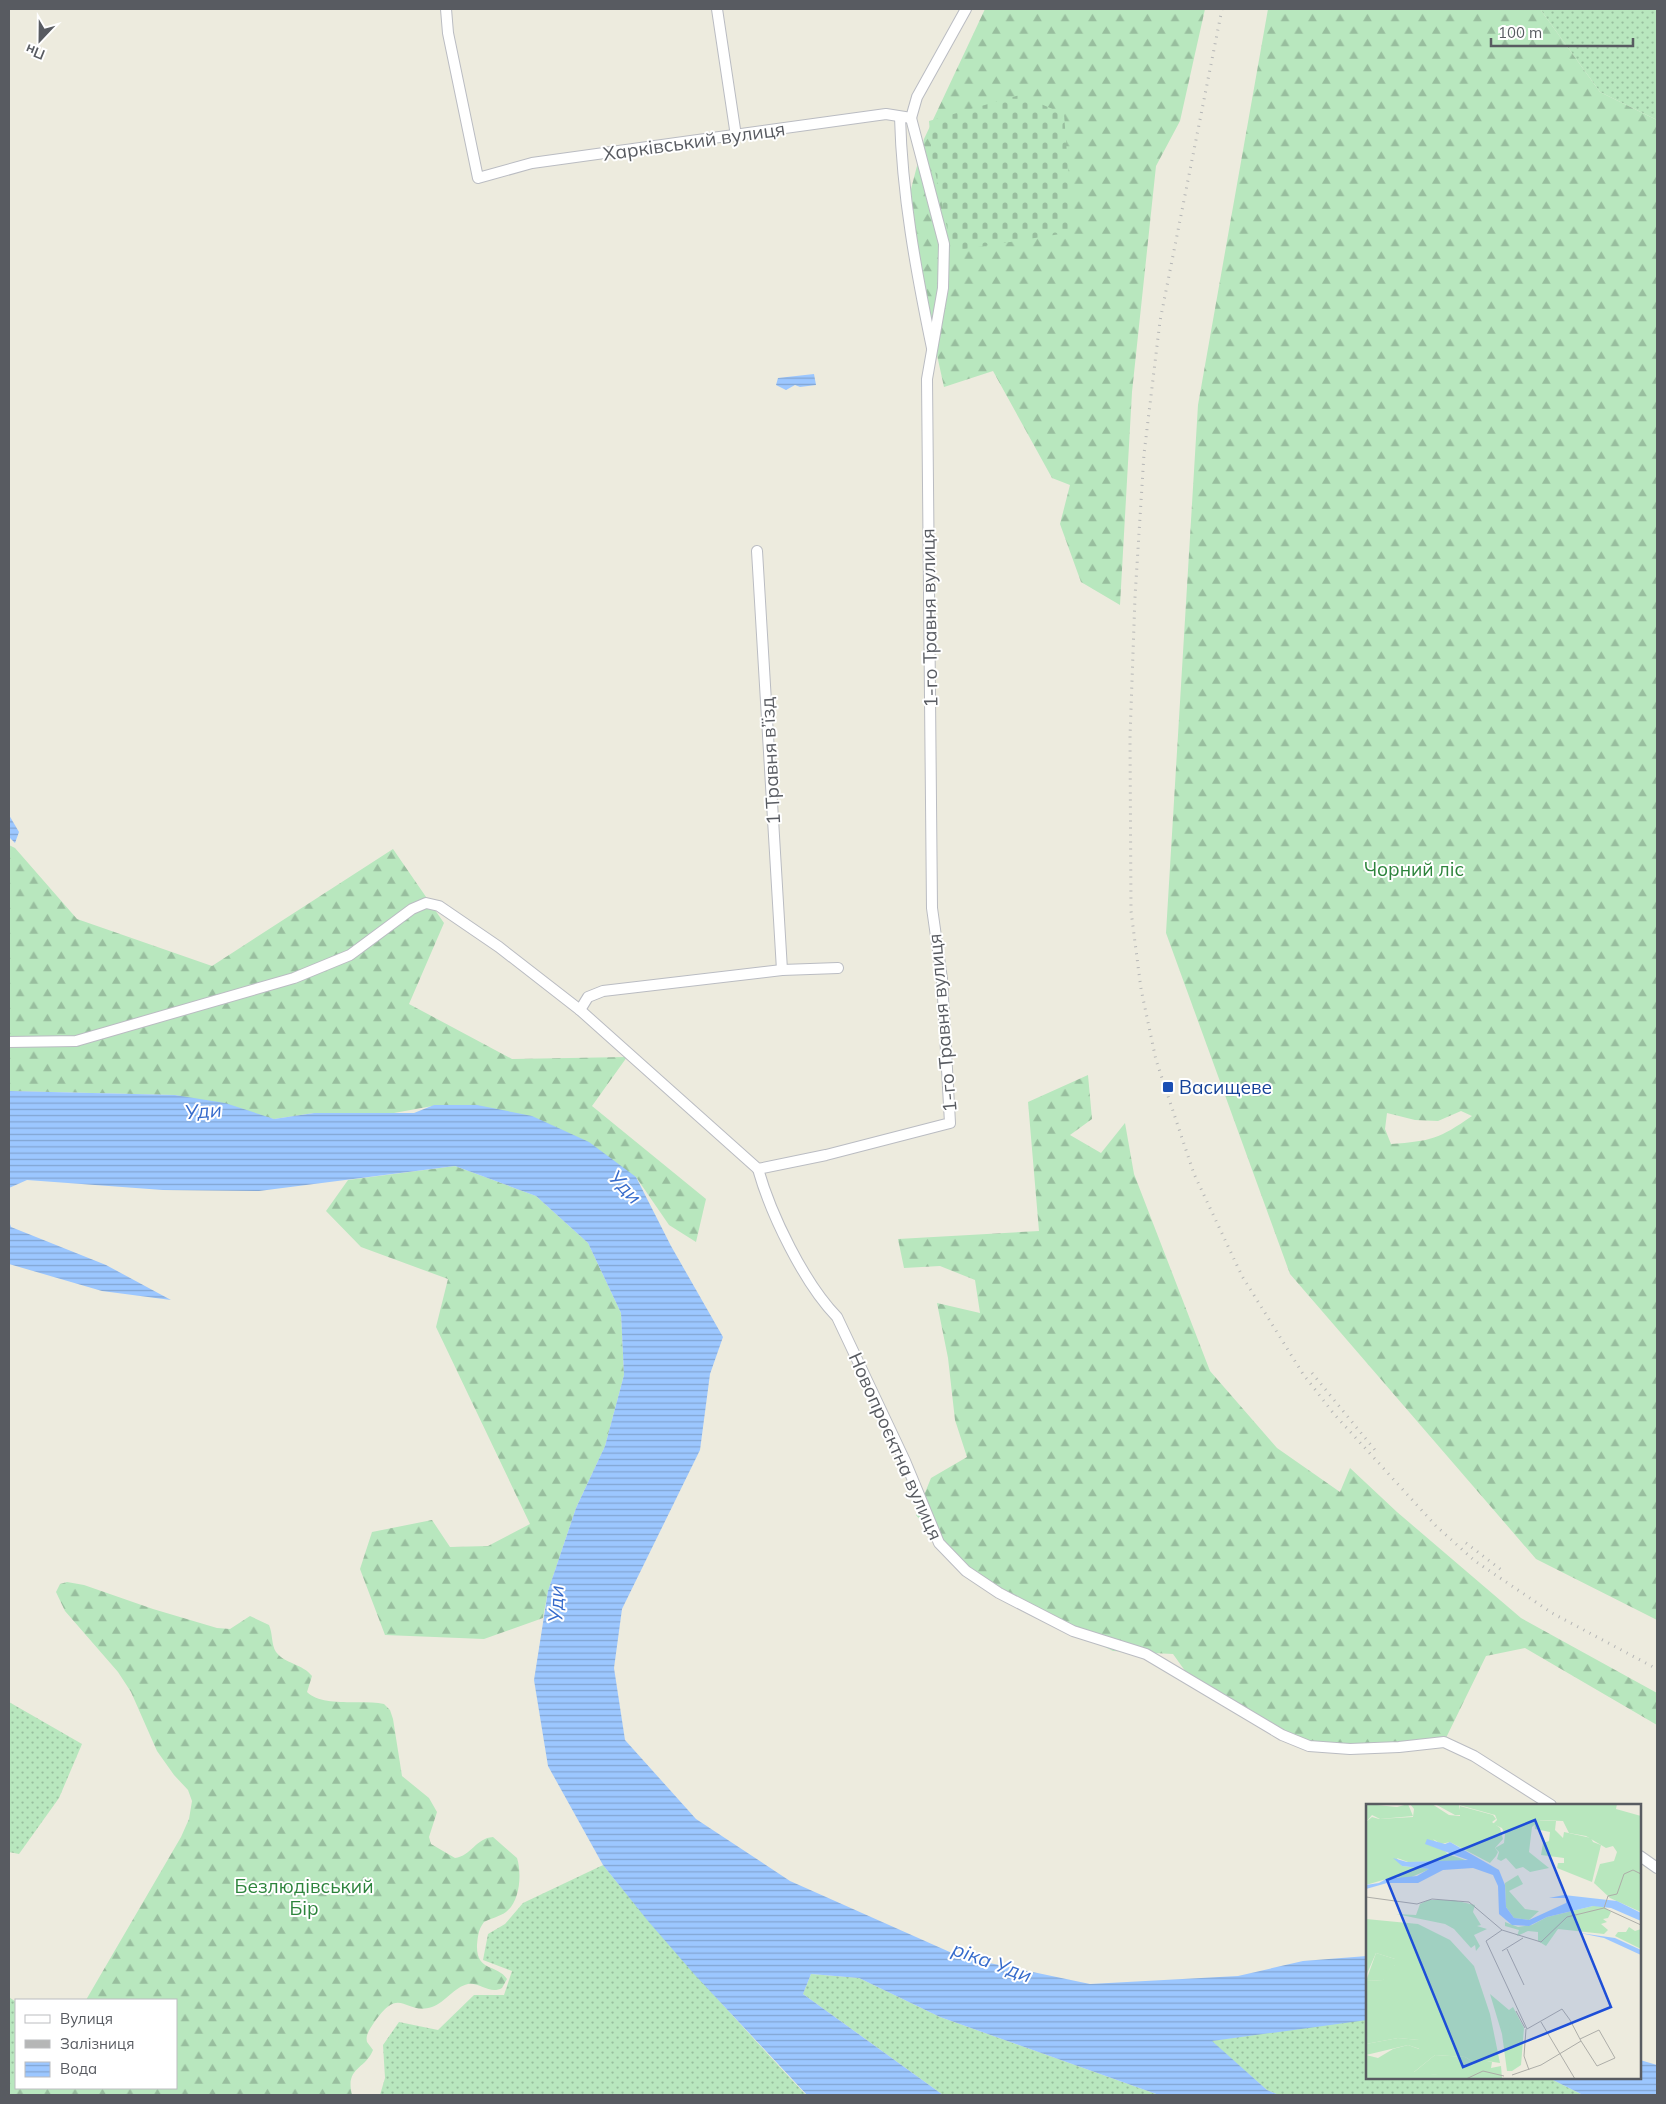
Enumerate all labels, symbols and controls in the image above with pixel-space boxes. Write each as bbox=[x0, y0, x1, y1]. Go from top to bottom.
north arrow bbox=[15, 15, 65, 65]
scale bar bbox=[1491, 15, 1634, 47]
text: 100 m bbox=[1498, 23, 1542, 42]
text: Пн bbox=[23, 40, 48, 64]
street label: Харківський вулиця bbox=[601, 116, 787, 166]
street label: 1-го Травня вулиця bbox=[915, 528, 943, 708]
street label: 1 Травня в’їзд bbox=[755, 696, 785, 826]
park label: Чорний ліс bbox=[1364, 857, 1464, 881]
street label: 1-го Травня вулиця bbox=[922, 933, 962, 1113]
place label: Васищеве bbox=[1179, 1075, 1272, 1099]
marker: Васищеве bbox=[1161, 1080, 1175, 1094]
water label: Уди bbox=[183, 1097, 223, 1124]
water label: Уди bbox=[603, 1164, 647, 1209]
street label: Новопроєктна вулиця bbox=[844, 1349, 948, 1543]
water label: Уди bbox=[542, 1585, 569, 1623]
inset map bbox=[1366, 1804, 1641, 2079]
park label: Безлюдівський Бір bbox=[235, 1874, 373, 1920]
water label: ріка Уди bbox=[949, 1936, 1035, 1987]
legend bbox=[15, 1999, 178, 2089]
text: Вулиця bbox=[60, 2009, 113, 2028]
text: Залізниця bbox=[60, 2034, 134, 2053]
text: Вода bbox=[60, 2059, 97, 2078]

